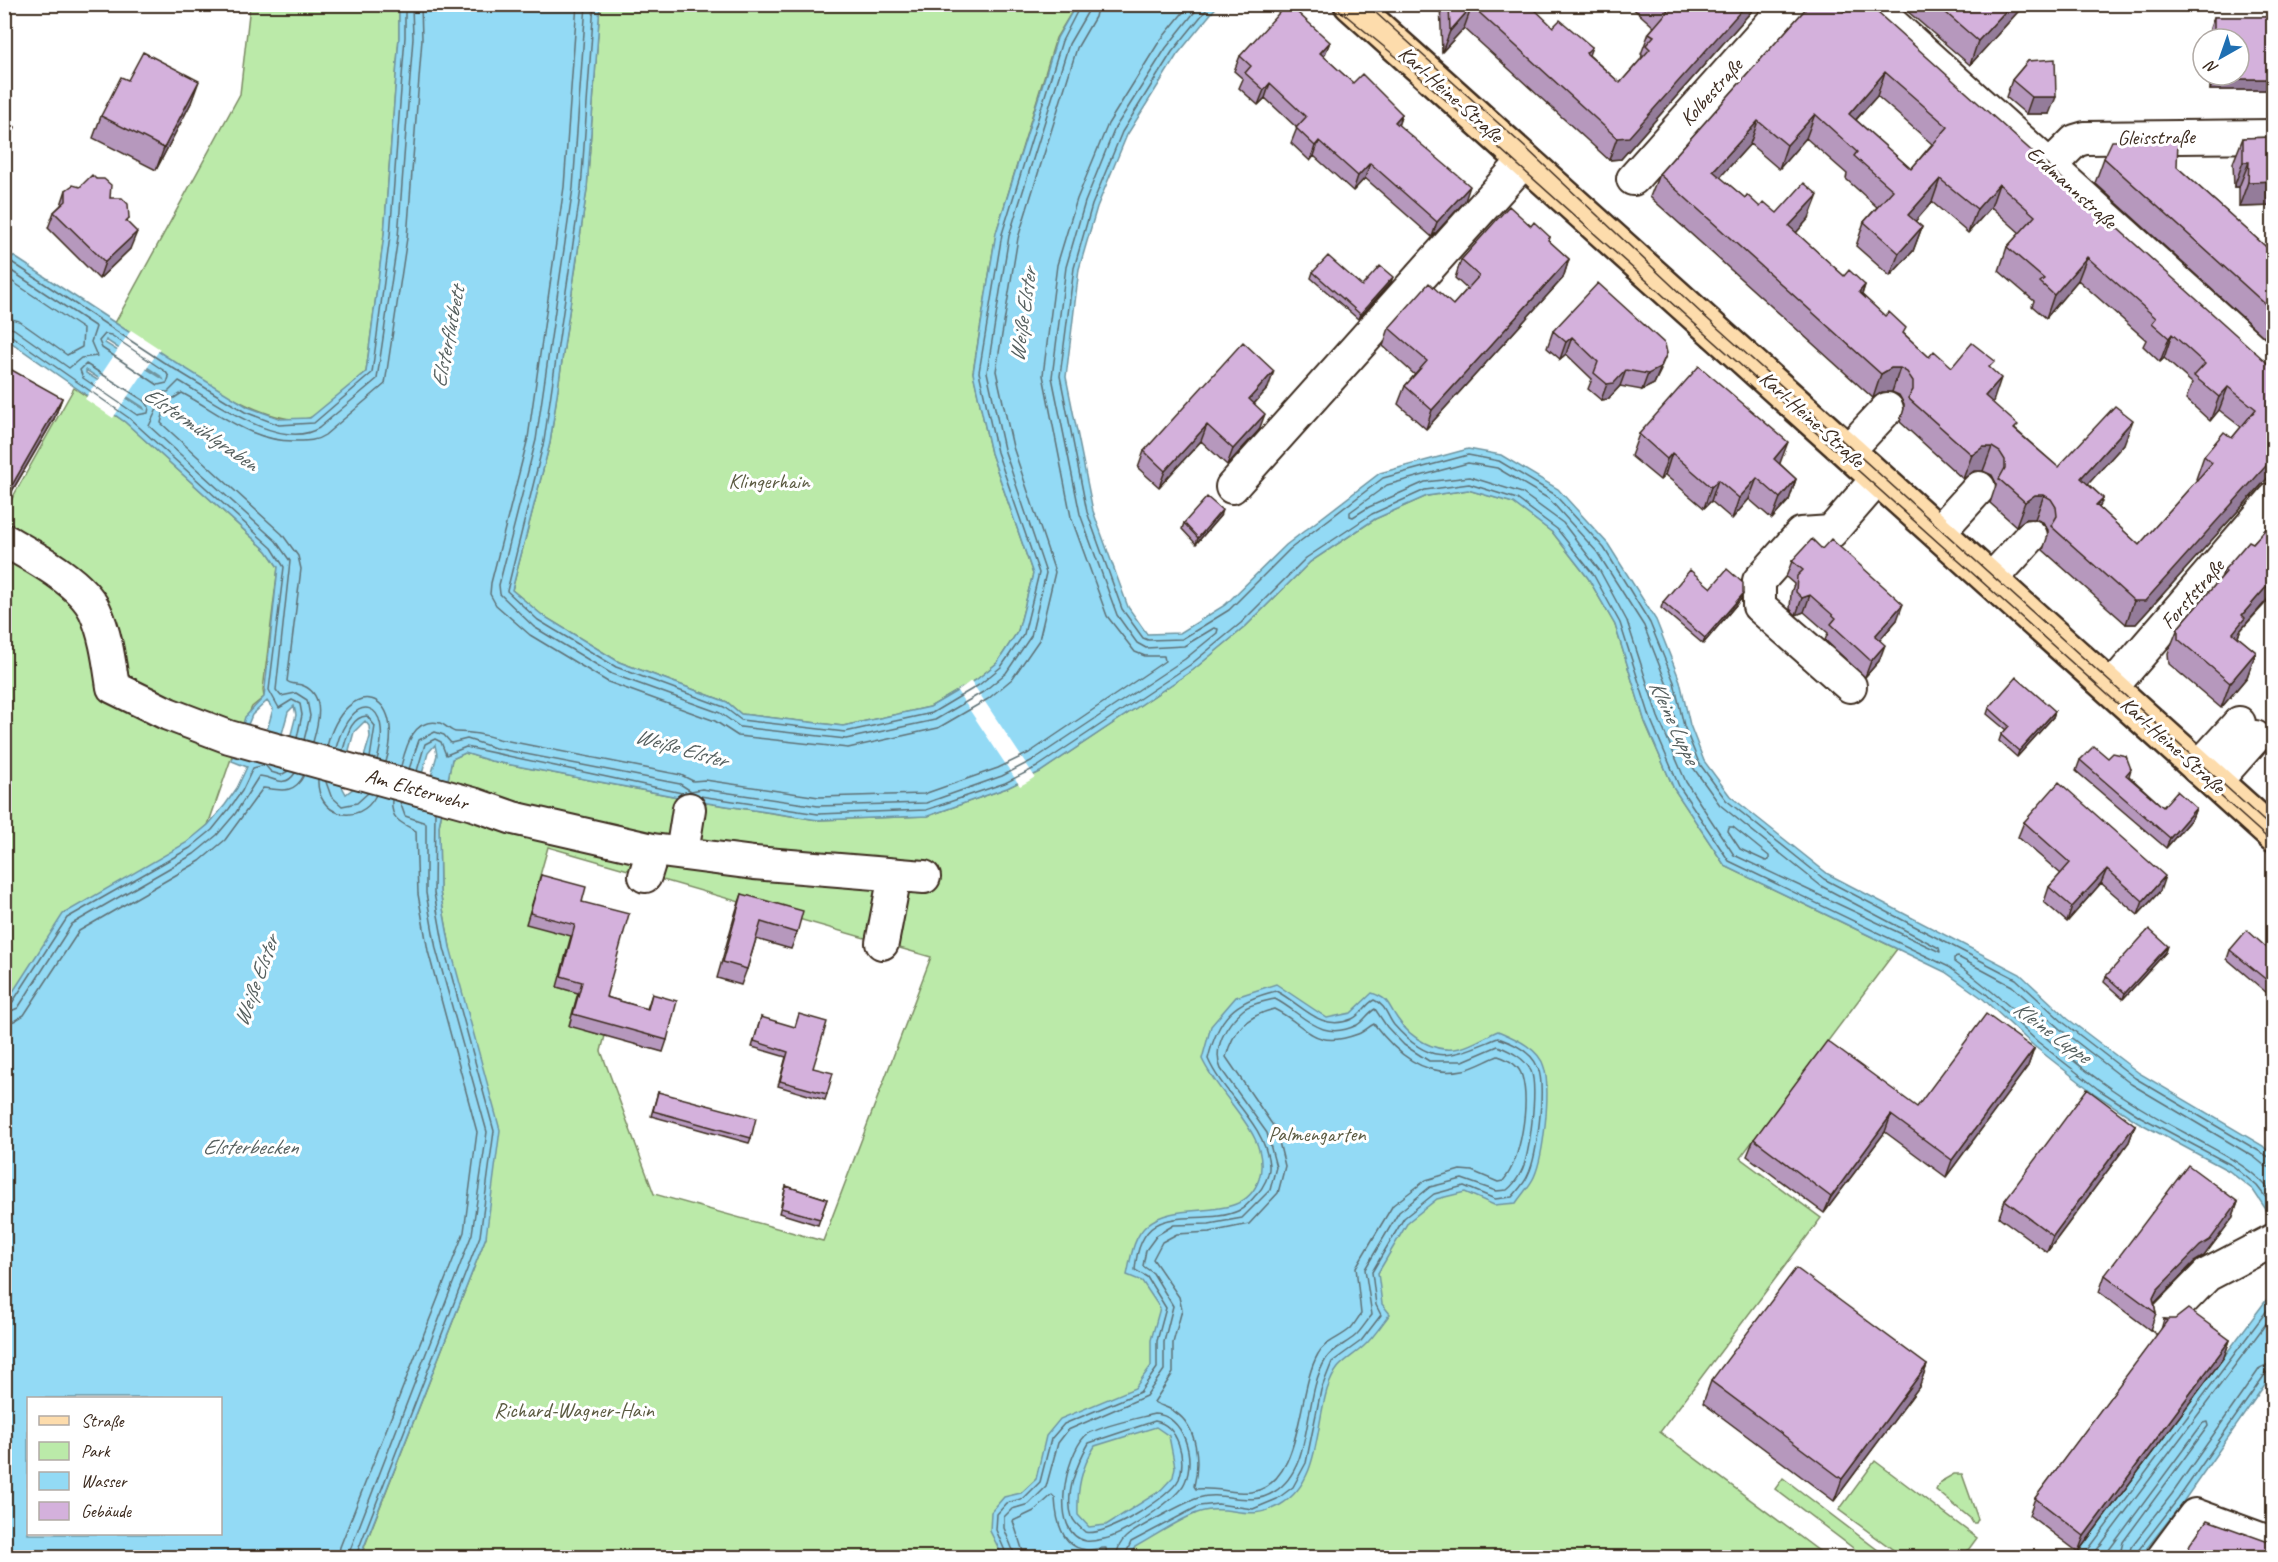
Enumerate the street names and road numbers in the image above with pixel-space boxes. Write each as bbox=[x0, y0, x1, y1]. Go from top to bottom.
street label: Karl-Heine-Straße bbox=[1393, 40, 1510, 149]
street label: Kolbestraße bbox=[1674, 51, 1749, 131]
street label: Gleisstraße bbox=[2117, 123, 2197, 151]
street label: Erdmannstraße bbox=[2022, 140, 2124, 236]
street label: Karl-Heine-Straße bbox=[1754, 365, 1871, 474]
street label: Forststraße bbox=[2155, 552, 2231, 634]
street label: Karl-Heine-Straße bbox=[2115, 691, 2232, 800]
street label: Am Elsterwehr bbox=[363, 762, 473, 816]

